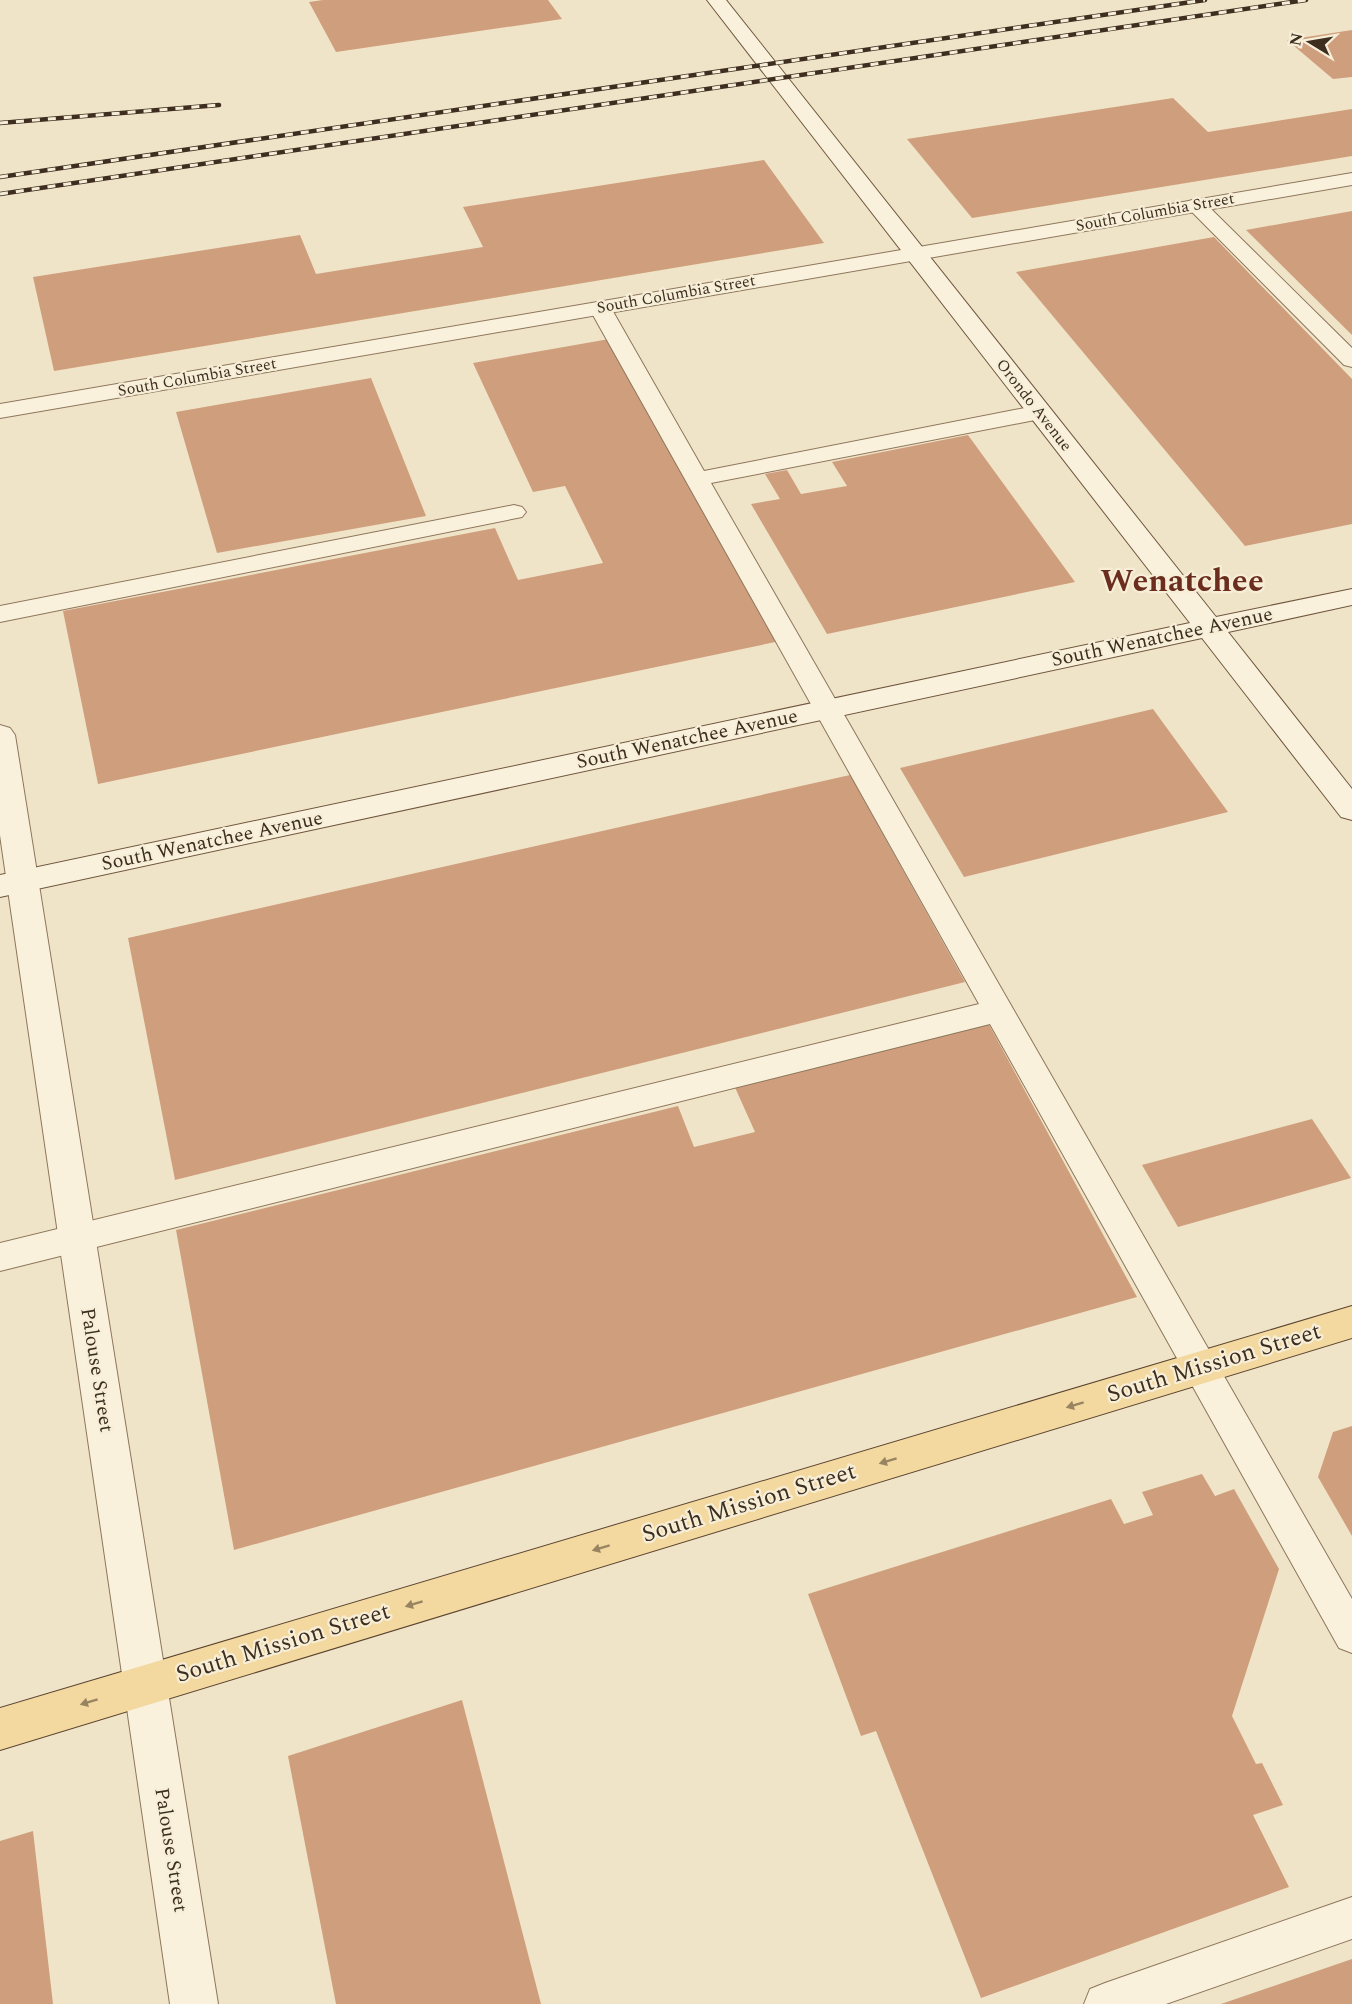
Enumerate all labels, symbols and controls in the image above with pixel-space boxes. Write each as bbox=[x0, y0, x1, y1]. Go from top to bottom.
north arrow bbox=[1280, 12, 1340, 72]
text: N bbox=[1283, 31, 1309, 48]
street label: South Columbia Street bbox=[1074, 186, 1237, 238]
street label: South Columbia Street bbox=[595, 268, 758, 320]
street label: South Columbia Street bbox=[116, 351, 279, 403]
street label: Orondo Avenue bbox=[990, 354, 1078, 456]
district label: Wenatchee bbox=[1100, 557, 1264, 606]
street label: South Wenatchee Avenue bbox=[1049, 599, 1275, 675]
street label: South Wenatchee Avenue bbox=[574, 701, 800, 777]
street label: South Wenatchee Avenue bbox=[99, 803, 325, 879]
street label: Palouse Street bbox=[72, 1306, 122, 1434]
street label: South Mission Street bbox=[1102, 1313, 1326, 1413]
one-way arrow bbox=[1066, 1401, 1084, 1410]
street label: South Mission Street bbox=[637, 1453, 861, 1553]
one-way arrow bbox=[879, 1457, 897, 1466]
one-way arrow bbox=[592, 1544, 610, 1553]
street label: South Mission Street bbox=[171, 1593, 395, 1693]
one-way arrow bbox=[405, 1600, 423, 1609]
one-way arrow bbox=[80, 1698, 98, 1707]
street label: Palouse Street bbox=[146, 1786, 196, 1914]

